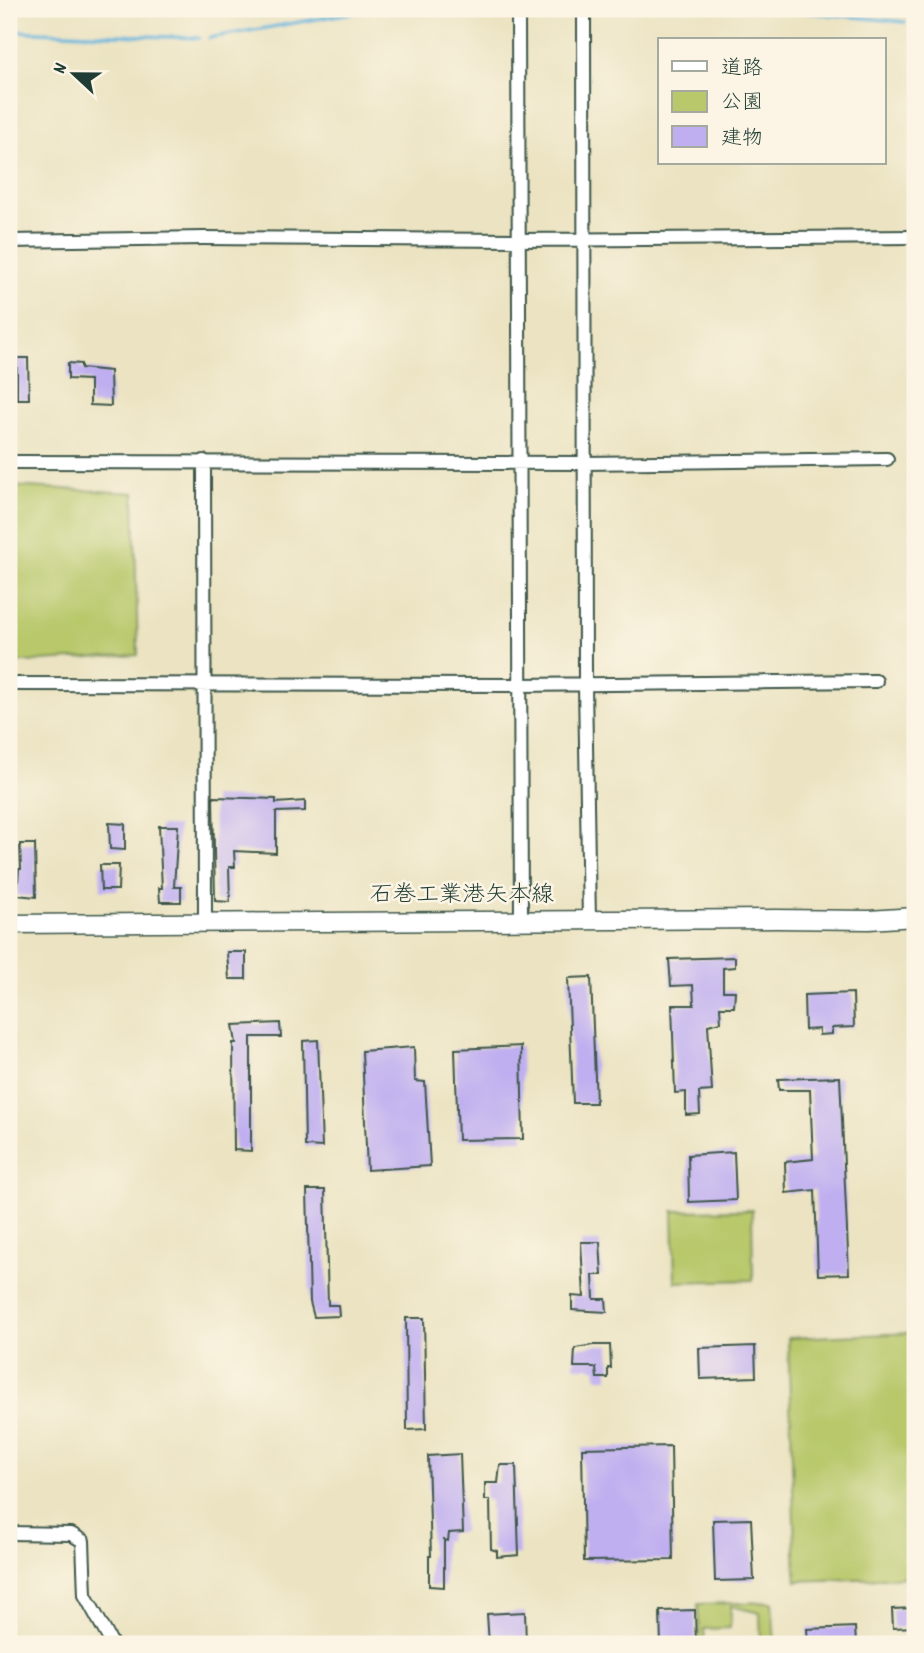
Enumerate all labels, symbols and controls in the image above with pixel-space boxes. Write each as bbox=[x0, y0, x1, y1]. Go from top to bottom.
north arrow bbox=[38, 38, 108, 108]
legend bbox=[658, 38, 886, 164]
text: 道路 bbox=[721, 55, 763, 85]
text: N bbox=[47, 60, 76, 78]
text: 公園 bbox=[721, 89, 763, 119]
text: 建物 bbox=[721, 125, 763, 155]
street label: 石巻工業港矢本線 bbox=[370, 880, 554, 913]

